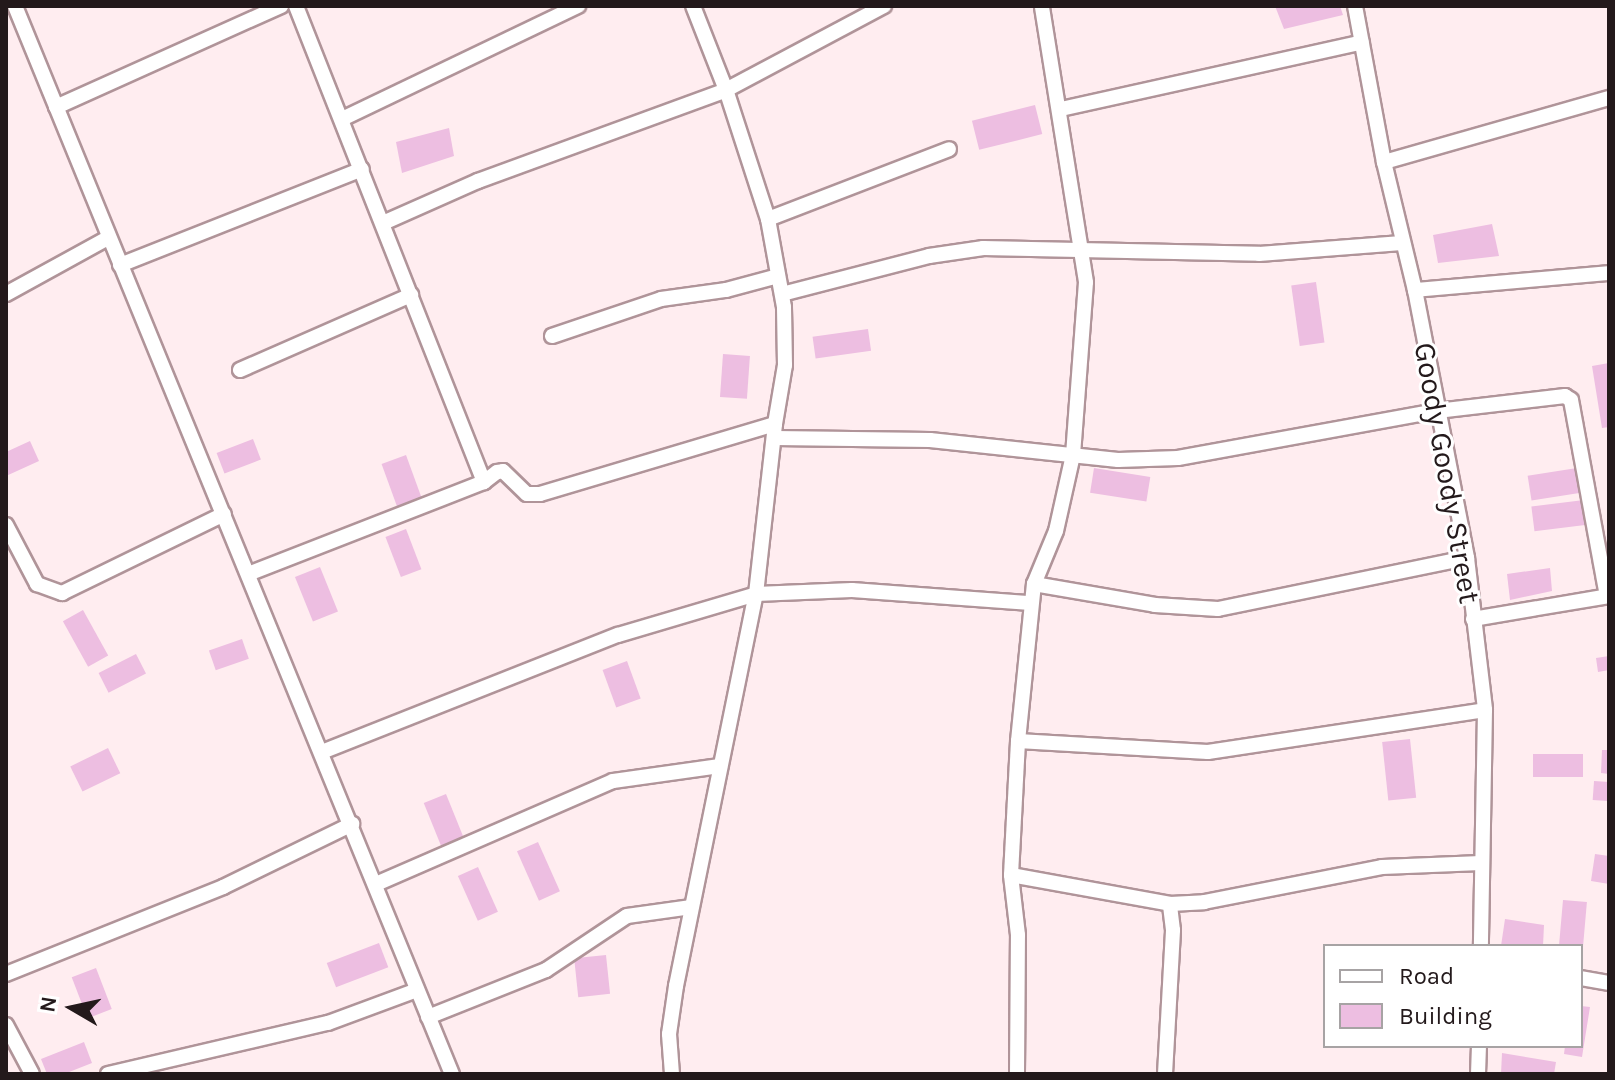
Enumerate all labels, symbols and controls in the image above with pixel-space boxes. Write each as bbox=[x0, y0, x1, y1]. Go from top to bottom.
street label: Goody Goody Street bbox=[1406, 340, 1488, 606]
legend bbox=[1323, 944, 1583, 1048]
text: Road bbox=[1399, 962, 1454, 990]
north arrow bbox=[32, 968, 112, 1048]
text: N bbox=[34, 994, 62, 1014]
text: Building bbox=[1399, 1002, 1492, 1030]

